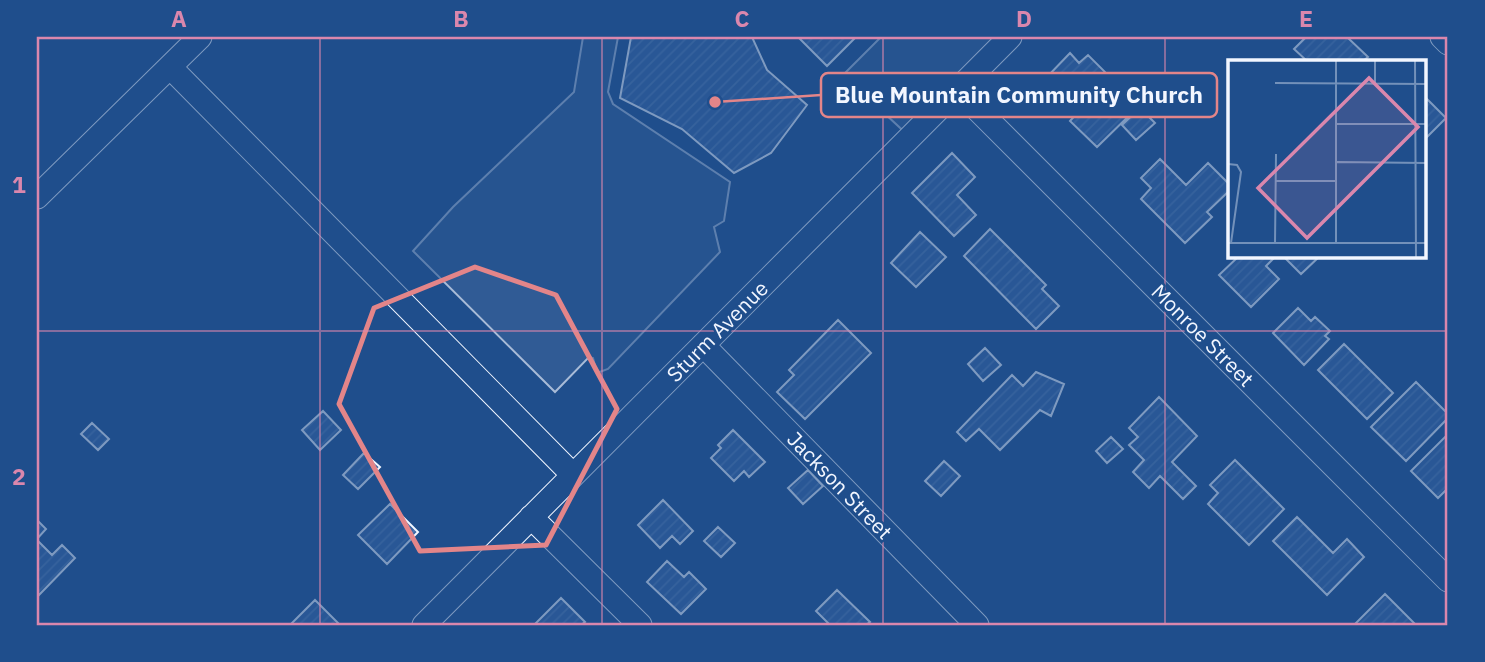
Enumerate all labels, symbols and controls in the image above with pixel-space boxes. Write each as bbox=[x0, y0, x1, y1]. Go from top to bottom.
text: A bbox=[171, 3, 187, 33]
text: B bbox=[453, 3, 469, 33]
text: C bbox=[735, 3, 750, 33]
text: D bbox=[1016, 3, 1032, 33]
text: E bbox=[1299, 3, 1313, 33]
inset map bbox=[1228, 60, 1426, 257]
callout: Blue Mountain Community Church bbox=[821, 73, 1217, 117]
text: Blue Mountain Community Church bbox=[835, 79, 1203, 109]
text: 1 bbox=[12, 169, 26, 199]
street label: Sturm Avenue bbox=[660, 274, 774, 388]
street label: Monroe Street bbox=[1146, 278, 1260, 392]
street label: Jackson Street bbox=[781, 425, 899, 545]
text: 2 bbox=[12, 461, 26, 491]

